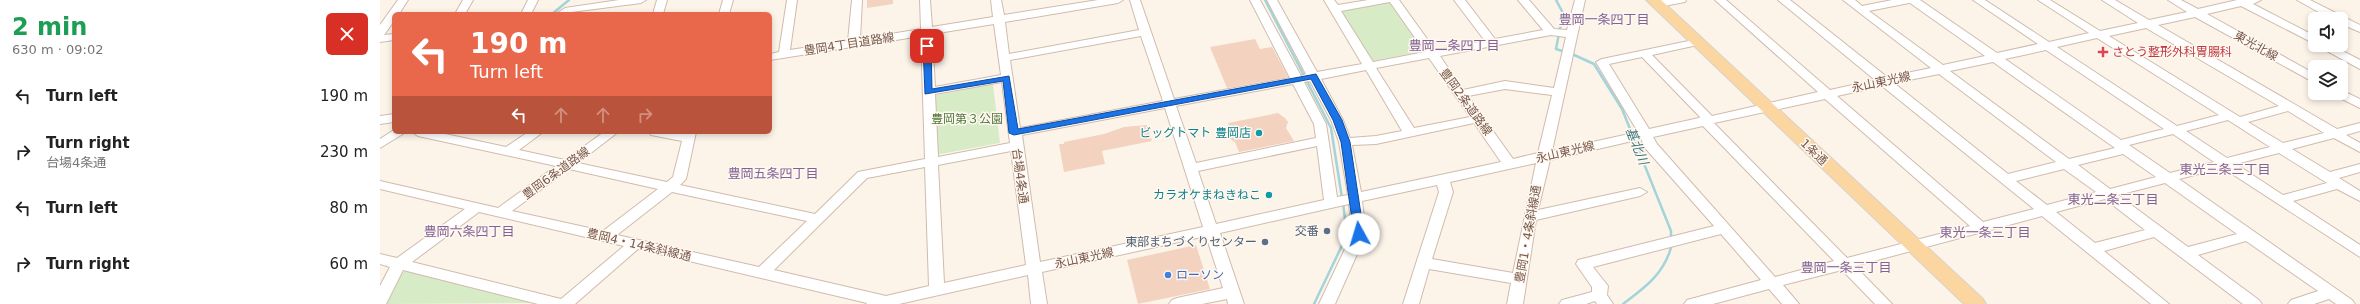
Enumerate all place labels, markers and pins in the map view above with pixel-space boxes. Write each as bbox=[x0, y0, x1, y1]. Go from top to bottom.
pin bbox=[910, 29, 944, 63]
place label: さとう整形外科胃腸科 bbox=[2112, 45, 2232, 59]
marker: さとう整形外科胃腸科 bbox=[2097, 46, 2109, 58]
place label: ビッグトマト 豊岡店 bbox=[1139, 126, 1251, 140]
marker: ビッグトマト 豊岡店 bbox=[1254, 128, 1264, 138]
place label: カラオケまねきねこ bbox=[1153, 188, 1261, 202]
marker: カラオケまねきねこ bbox=[1264, 190, 1274, 200]
place label: 交番 bbox=[1295, 224, 1319, 238]
marker: 交番 bbox=[1322, 226, 1332, 236]
place label: 東部まちづくりセンター bbox=[1125, 235, 1257, 249]
marker: 東部まちづくりセンター bbox=[1260, 237, 1270, 247]
place label: ローソン bbox=[1176, 268, 1224, 282]
marker: ローソン bbox=[1163, 270, 1173, 280]

